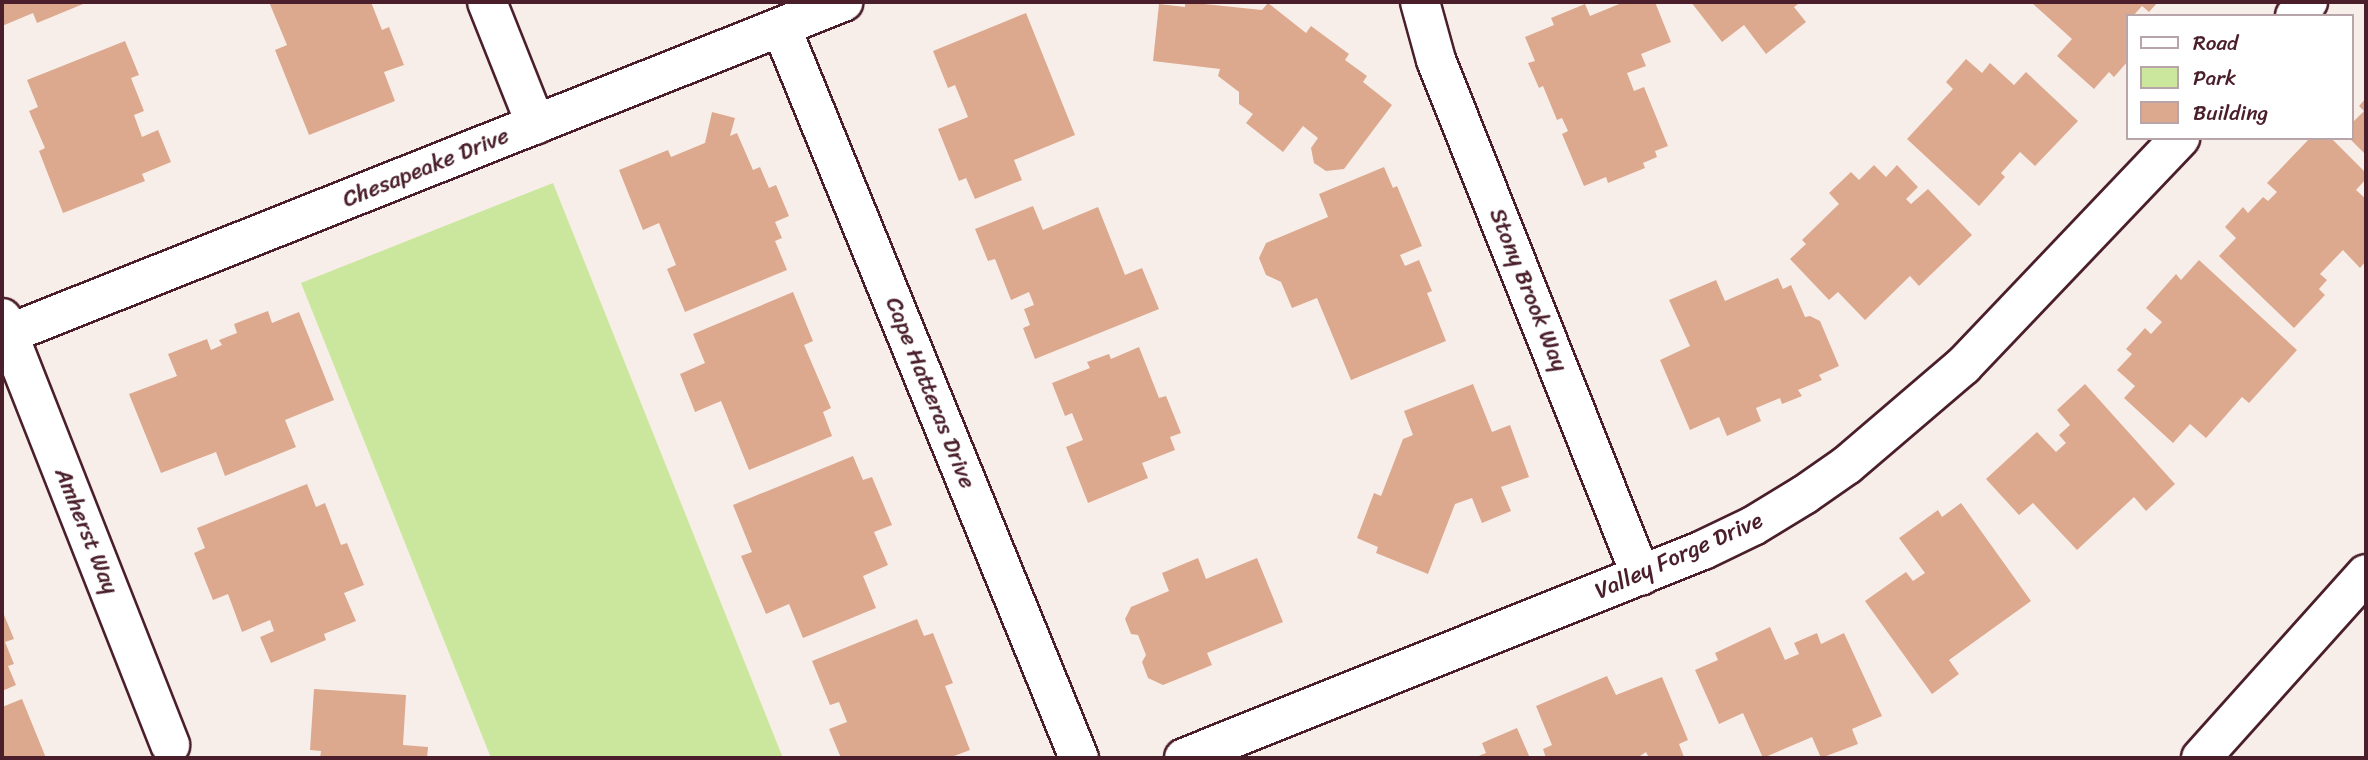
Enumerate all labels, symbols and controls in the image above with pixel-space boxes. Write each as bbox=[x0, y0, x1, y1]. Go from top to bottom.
legend bbox=[2126, 14, 2354, 140]
text: Road bbox=[2193, 24, 2238, 62]
text: Park bbox=[2193, 59, 2236, 97]
text: Building bbox=[2193, 94, 2268, 132]
street label: Chesapeake Drive bbox=[339, 122, 513, 214]
street label: Stony Brook Way bbox=[1483, 205, 1573, 375]
street label: Cape Hatteras Drive bbox=[879, 293, 981, 493]
street label: Amherst Way bbox=[48, 464, 124, 598]
street label: Valley Forge Drive bbox=[1591, 507, 1767, 605]

